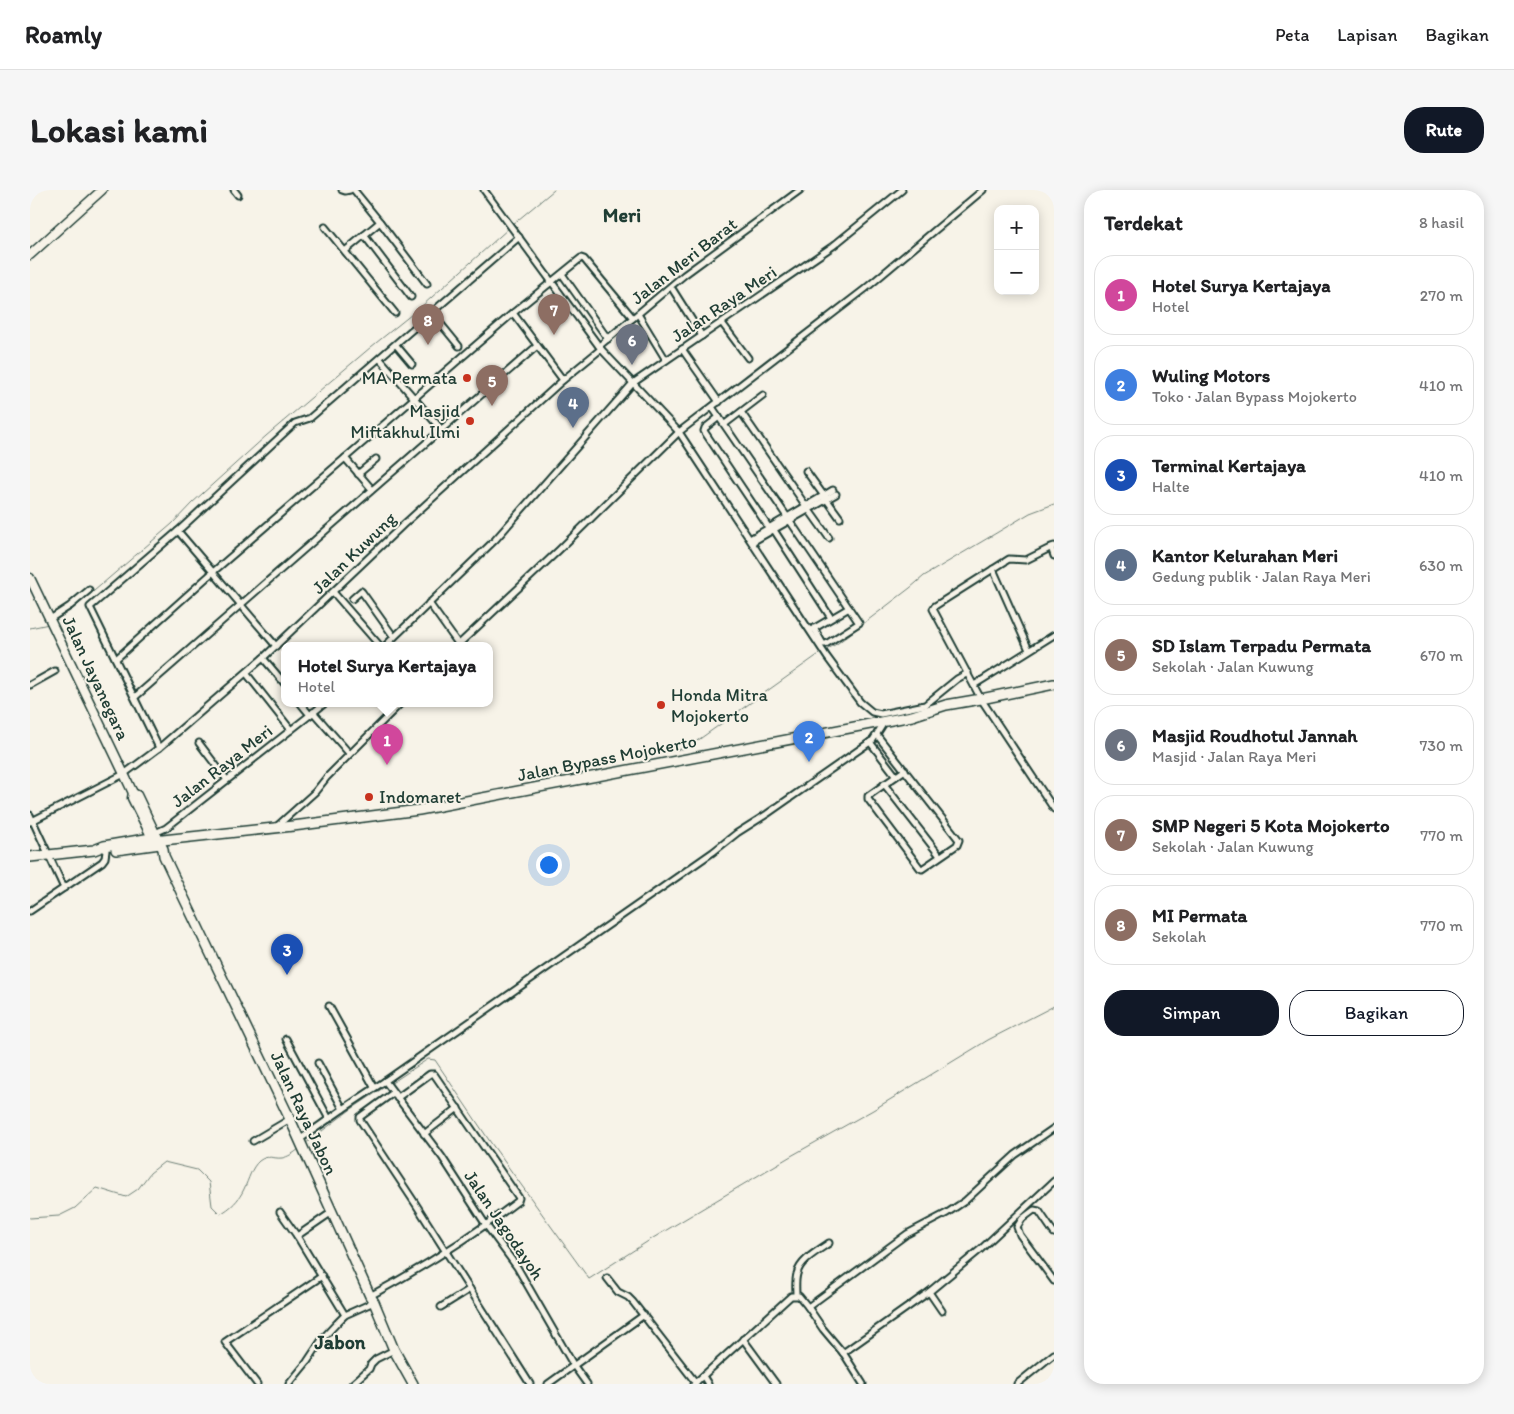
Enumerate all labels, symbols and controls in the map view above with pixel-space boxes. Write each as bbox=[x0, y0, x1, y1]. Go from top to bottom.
text: Roamly bbox=[25, 20, 102, 49]
text: Peta bbox=[1275, 24, 1309, 46]
text: Lapisan bbox=[1337, 24, 1397, 46]
text: Bagikan bbox=[1425, 24, 1489, 46]
button: Rute bbox=[1404, 107, 1484, 153]
text: Lokasi kami bbox=[30, 109, 208, 151]
district label: Meri bbox=[603, 203, 641, 227]
map controls bbox=[994, 205, 1039, 295]
button: + bbox=[994, 205, 1039, 250]
text: Terdekat bbox=[1104, 210, 1183, 235]
street label: Jalan Meri Barat bbox=[627, 213, 742, 309]
text: 8 hasil bbox=[1419, 213, 1464, 232]
button: − bbox=[994, 250, 1039, 295]
street label: Jalan Raya Meri bbox=[667, 261, 781, 347]
text: Hotel Surya Kertajaya bbox=[1152, 274, 1331, 297]
text: 1 bbox=[1117, 286, 1125, 305]
text: 270 m bbox=[1420, 286, 1463, 305]
pin: 7 bbox=[538, 294, 570, 335]
text: Hotel bbox=[1152, 297, 1189, 316]
pin: 8 bbox=[412, 304, 444, 345]
pin: 6 bbox=[616, 324, 648, 365]
text: Wuling Motors bbox=[1152, 364, 1270, 387]
pin: 5 bbox=[476, 365, 508, 406]
place label: MA Permata bbox=[362, 367, 458, 389]
marker: MA Permata bbox=[461, 372, 473, 384]
text: 2 bbox=[1117, 376, 1125, 395]
text: 410 m bbox=[1419, 376, 1463, 395]
pin: 4 bbox=[557, 387, 589, 428]
text: Toko · Jalan Bypass Mojokerto bbox=[1152, 387, 1357, 406]
place label: Masjid Miftakhul Ilmi bbox=[351, 400, 460, 443]
marker: Masjid Miftakhul Ilmi bbox=[464, 415, 476, 427]
text: Terminal Kertajaya bbox=[1152, 454, 1306, 477]
text: 3 bbox=[1117, 466, 1125, 485]
text: 410 m bbox=[1419, 466, 1463, 485]
text: Halte bbox=[1152, 477, 1190, 496]
street label: Jalan Kuwung bbox=[307, 507, 401, 598]
text: Kantor Kelurahan Meri bbox=[1152, 544, 1338, 567]
text: 4 bbox=[1116, 556, 1126, 575]
text: 630 m bbox=[1419, 556, 1463, 575]
text: Gedung publik · Jalan Raya Meri bbox=[1152, 567, 1371, 586]
street label: Jalan Jayanegara bbox=[58, 612, 135, 744]
text: SD Islam Terpadu Permata bbox=[1152, 634, 1371, 657]
popup bbox=[281, 642, 493, 707]
text: 5 bbox=[1117, 646, 1125, 665]
text: 670 m bbox=[1420, 646, 1463, 665]
text: Hotel Surya Kertajaya bbox=[298, 654, 476, 677]
text: Sekolah · Jalan Kuwung bbox=[1152, 657, 1314, 676]
text: Hotel bbox=[298, 677, 335, 696]
place label: Honda Mitra Mojokerto bbox=[671, 684, 768, 727]
marker: Honda Mitra Mojokerto bbox=[655, 699, 667, 711]
street label: Jalan Raya Meri bbox=[167, 720, 277, 812]
pin: 2 bbox=[793, 721, 825, 762]
pin: 1 bbox=[371, 724, 403, 765]
text: Masjid Roudhotul Jannah bbox=[1152, 724, 1358, 747]
street label: Jalan Bypass Mojokerto bbox=[515, 730, 699, 786]
text: 6 bbox=[1117, 736, 1125, 755]
text: 730 m bbox=[1419, 736, 1463, 755]
text: Masjid · Jalan Raya Meri bbox=[1152, 747, 1316, 766]
place label: Indomaret bbox=[379, 786, 462, 808]
marker: Indomaret bbox=[363, 791, 375, 803]
text: SMP Negeri 5 Kota Mojokerto bbox=[1152, 814, 1390, 837]
text: 7 bbox=[1117, 826, 1125, 845]
text: 770 m bbox=[1420, 826, 1463, 845]
text: Sekolah · Jalan Kuwung bbox=[1152, 837, 1314, 856]
your location bbox=[536, 852, 562, 878]
text: MI Permata bbox=[1152, 904, 1247, 927]
text: 8 bbox=[1117, 916, 1125, 935]
text: 770 m bbox=[1420, 916, 1463, 935]
text: Sekolah bbox=[1152, 927, 1206, 946]
pin: 3 bbox=[271, 934, 303, 975]
button: Simpan bbox=[1104, 990, 1279, 1036]
button: Bagikan bbox=[1289, 990, 1464, 1036]
street label: Jalan Raya Jabon bbox=[266, 1048, 342, 1179]
street label: Jalan Jagodayoh bbox=[459, 1166, 549, 1284]
district label: Jabon bbox=[314, 1330, 366, 1354]

